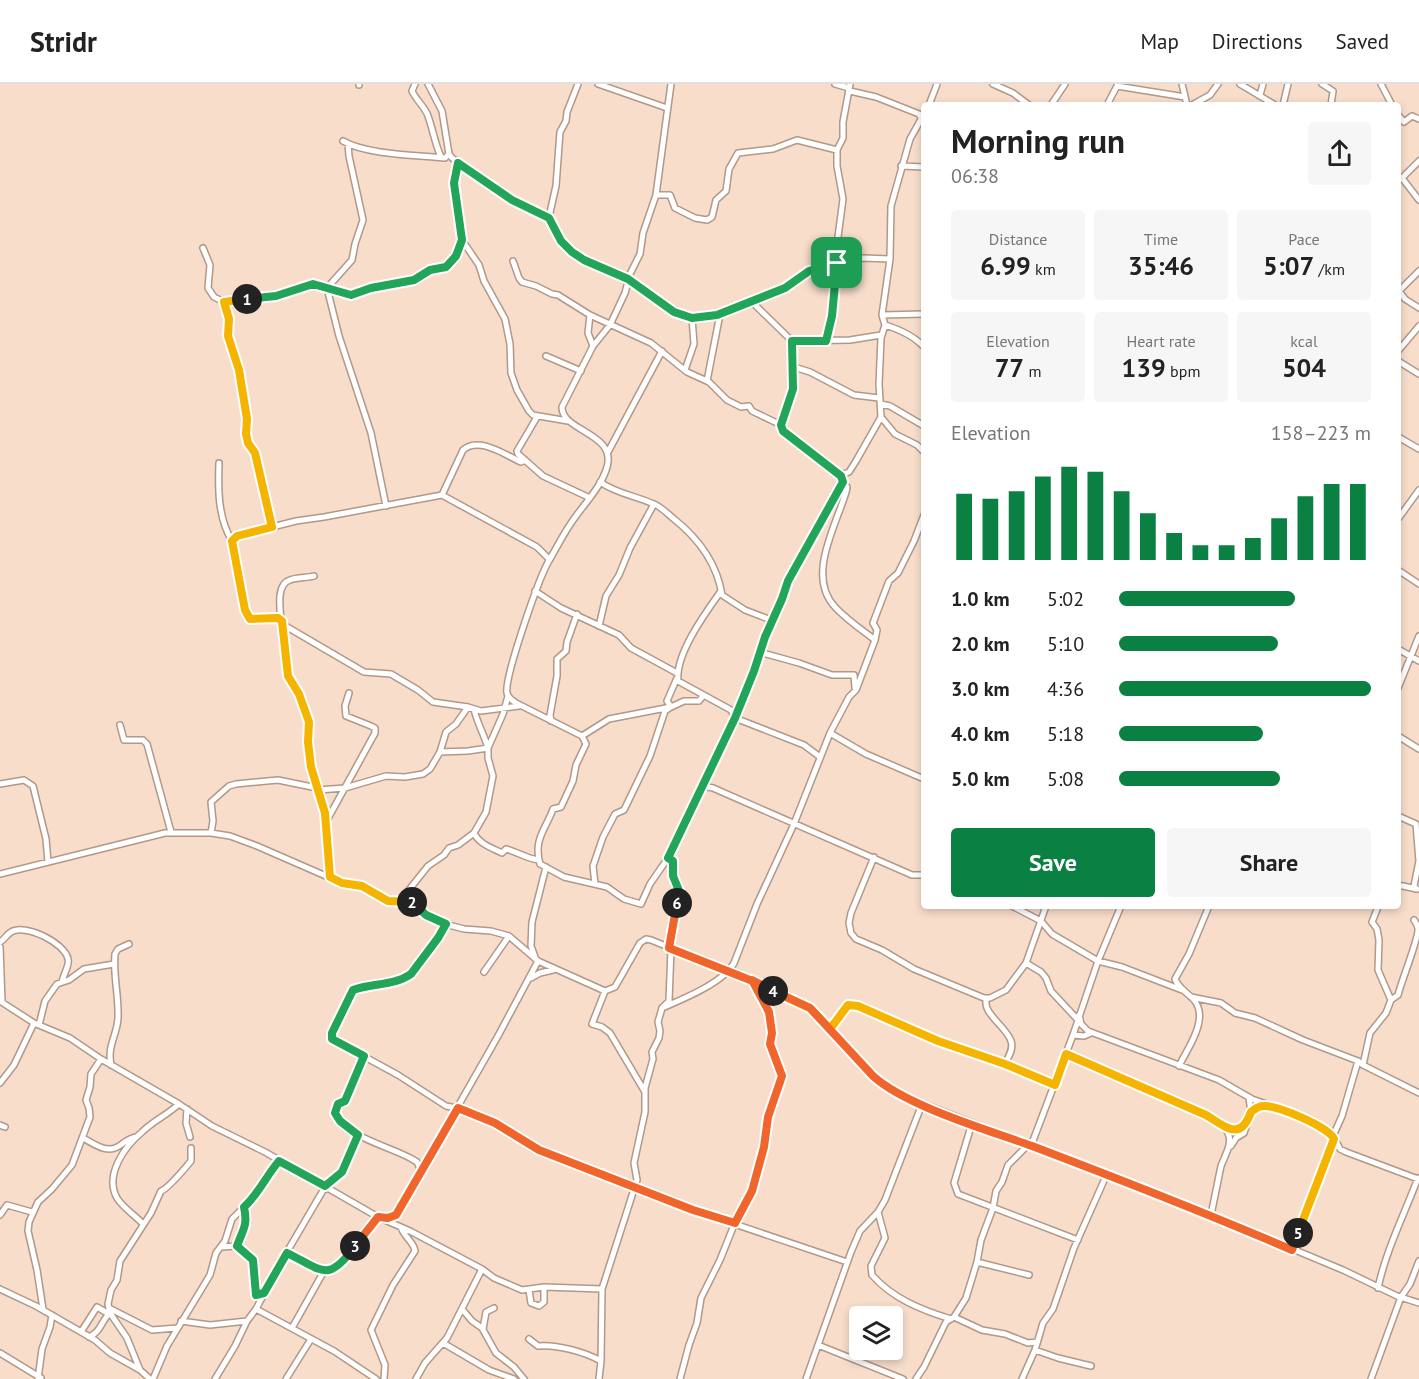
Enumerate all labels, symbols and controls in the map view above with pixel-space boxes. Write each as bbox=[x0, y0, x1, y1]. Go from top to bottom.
text: Stridr bbox=[30, 23, 97, 60]
text: Map bbox=[1140, 28, 1179, 55]
text: Directions bbox=[1212, 28, 1303, 55]
text: Saved bbox=[1336, 28, 1389, 55]
text: Morning run bbox=[951, 119, 1125, 162]
button: share bbox=[1308, 122, 1371, 185]
text: 06:38 bbox=[951, 163, 999, 189]
text: Distance bbox=[989, 229, 1047, 249]
text: Time bbox=[1144, 229, 1178, 249]
text: Pace bbox=[1288, 229, 1320, 249]
pin bbox=[811, 237, 862, 288]
icon: arrive bbox=[820, 246, 853, 279]
text: 6.99 bbox=[980, 249, 1031, 282]
text: 35:46 bbox=[1128, 249, 1194, 282]
text: 5:07 bbox=[1263, 249, 1314, 282]
text: km bbox=[1031, 259, 1056, 279]
text: /km bbox=[1314, 259, 1345, 279]
pin: 1 bbox=[232, 284, 262, 314]
text: 1 bbox=[242, 289, 252, 309]
text: Elevation bbox=[986, 331, 1050, 351]
text: Heart rate bbox=[1126, 331, 1196, 351]
text: kcal bbox=[1290, 331, 1318, 351]
text: 77 bbox=[995, 351, 1024, 384]
text: 139 bbox=[1122, 351, 1166, 384]
text: 504 bbox=[1282, 351, 1326, 384]
text: m bbox=[1024, 361, 1041, 381]
text: bpm bbox=[1166, 361, 1200, 381]
text: Elevation bbox=[951, 420, 1031, 446]
text: 158–223 m bbox=[1271, 420, 1371, 446]
text: 1.0 km bbox=[951, 586, 1010, 612]
text: 5:02 bbox=[1047, 586, 1084, 612]
text: 2.0 km bbox=[951, 631, 1010, 657]
text: 5:10 bbox=[1047, 631, 1084, 657]
text: 3.0 km bbox=[951, 676, 1010, 702]
text: 4:36 bbox=[1047, 676, 1084, 702]
text: 4.0 km bbox=[951, 721, 1010, 747]
text: 5:18 bbox=[1047, 721, 1084, 747]
text: 5.0 km bbox=[951, 766, 1010, 792]
text: 5:08 bbox=[1047, 766, 1084, 792]
button: Save bbox=[951, 828, 1155, 897]
button: Share bbox=[1167, 828, 1371, 897]
pin: 2 bbox=[397, 887, 427, 917]
pin: 6 bbox=[662, 888, 692, 918]
text: 2 bbox=[407, 892, 417, 912]
text: 6 bbox=[672, 893, 682, 913]
pin: 4 bbox=[758, 976, 788, 1006]
text: 4 bbox=[768, 981, 778, 1001]
pin: 5 bbox=[1283, 1218, 1313, 1248]
text: 5 bbox=[1293, 1223, 1303, 1243]
pin: 3 bbox=[340, 1231, 370, 1261]
text: 3 bbox=[350, 1236, 360, 1256]
map controls bbox=[849, 1306, 903, 1360]
button: layers bbox=[849, 1306, 903, 1360]

